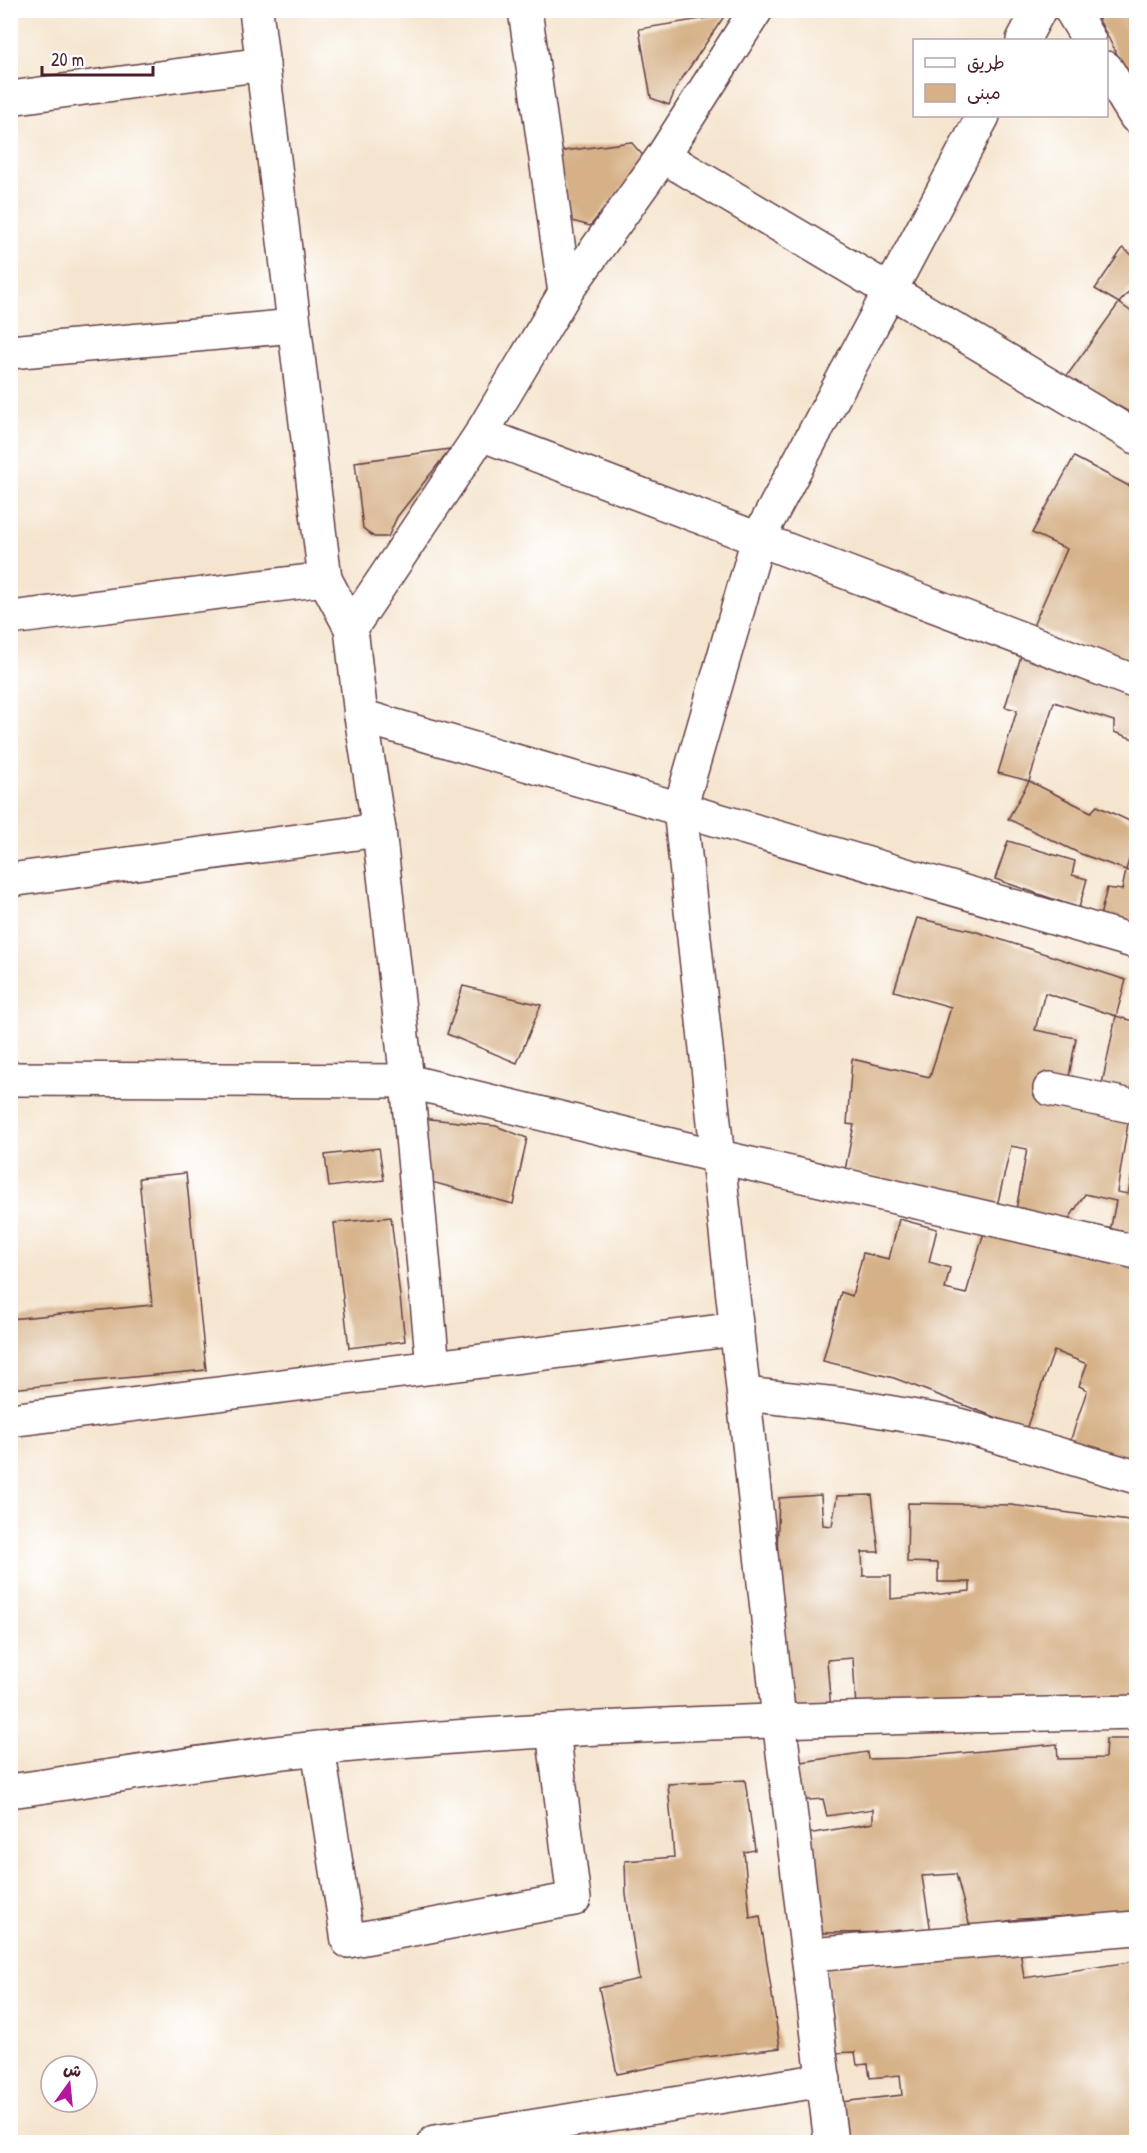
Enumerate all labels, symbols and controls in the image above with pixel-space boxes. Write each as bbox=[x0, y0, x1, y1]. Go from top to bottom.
scale bar bbox=[42, 39, 153, 77]
legend bbox=[913, 39, 1108, 117]
text: 20 m bbox=[51, 47, 84, 72]
text: طريق bbox=[967, 50, 1005, 75]
text: مبنى bbox=[967, 80, 1001, 105]
north arrow bbox=[39, 2054, 99, 2114]
text: ش bbox=[62, 2057, 84, 2082]

